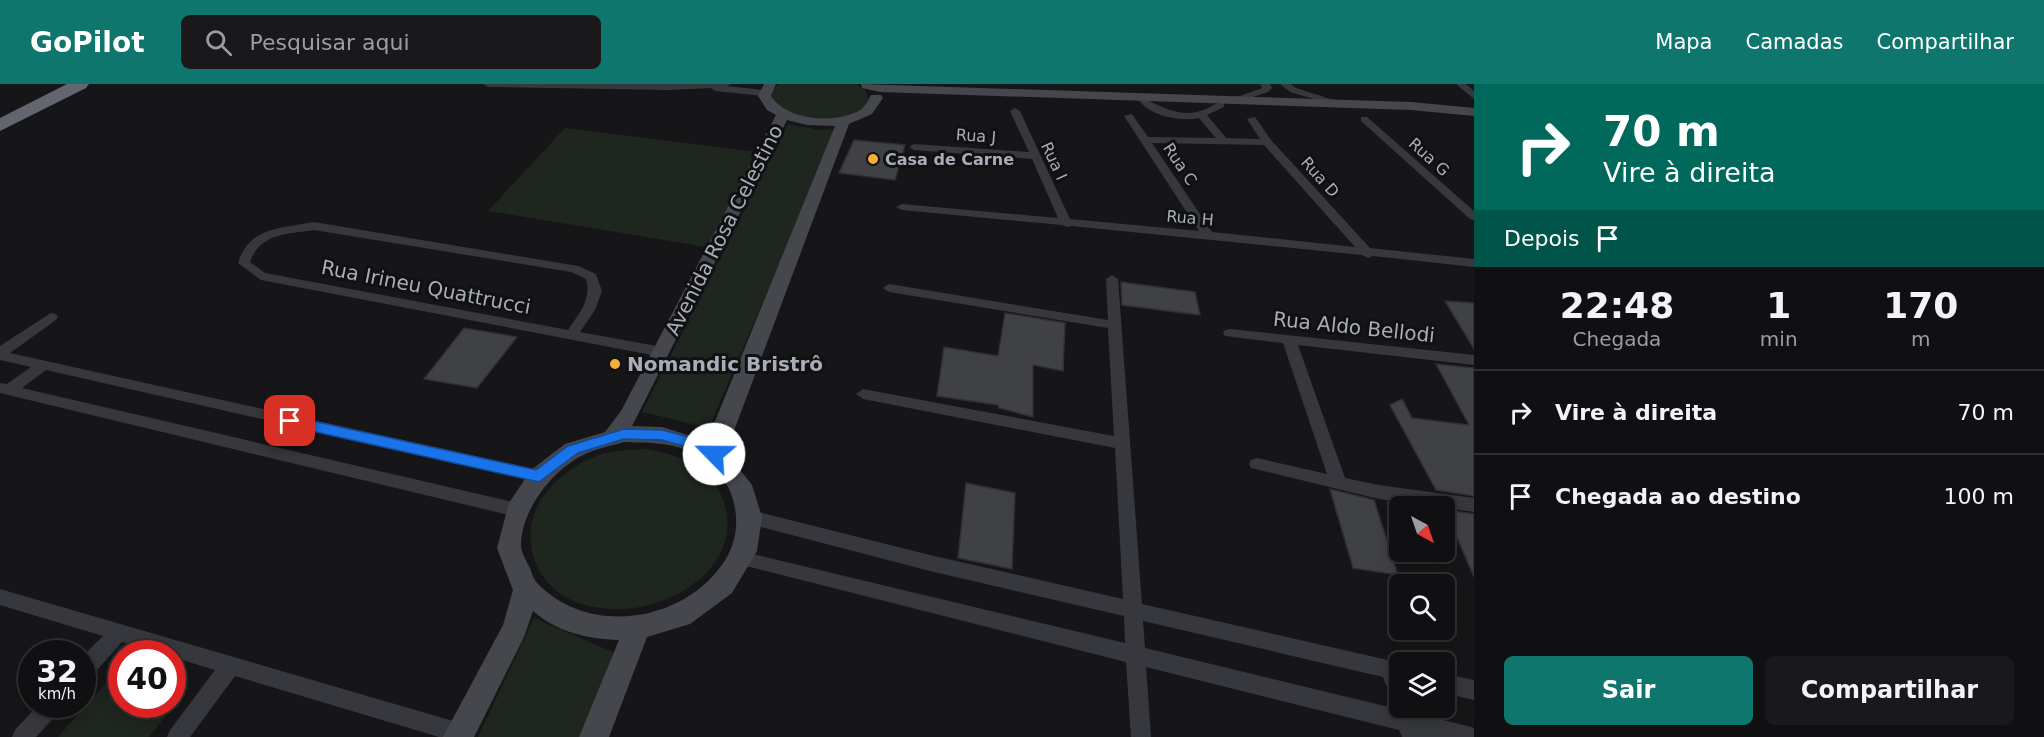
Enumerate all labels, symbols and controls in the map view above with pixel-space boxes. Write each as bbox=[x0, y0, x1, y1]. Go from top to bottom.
search box bbox=[181, 15, 601, 69]
text: GoPilot bbox=[30, 26, 145, 59]
icon: search bbox=[202, 26, 235, 59]
text: Pesquisar aqui bbox=[250, 30, 410, 55]
text: Mapa bbox=[1655, 30, 1712, 54]
text: Camadas bbox=[1745, 30, 1843, 54]
text: Compartilhar bbox=[1876, 30, 2014, 54]
text: 70 m bbox=[1603, 107, 1720, 156]
icon: right bbox=[1504, 108, 1582, 186]
street label: Avenida Rosa Celestino bbox=[660, 121, 788, 339]
street label: Rua J bbox=[955, 125, 997, 147]
street label: Rua G bbox=[1405, 134, 1453, 180]
street label: Rua I bbox=[1037, 139, 1071, 183]
street label: Rua C bbox=[1159, 139, 1201, 189]
place label: Casa de Carne bbox=[885, 150, 1014, 169]
marker: Casa de Carne bbox=[866, 152, 880, 166]
street label: Rua D bbox=[1297, 153, 1343, 201]
text: Vire à direita bbox=[1603, 157, 1776, 188]
street label: Rua H bbox=[1166, 206, 1214, 230]
icon: arrive bbox=[1591, 222, 1624, 255]
text: Depois bbox=[1504, 226, 1579, 251]
street label: Rua Irineu Quattrucci bbox=[319, 255, 533, 319]
text: 22:48 bbox=[1560, 285, 1674, 326]
text: 1 bbox=[1766, 285, 1791, 326]
text: 170 bbox=[1883, 285, 1958, 326]
street label: Rua Aldo Bellodi bbox=[1272, 307, 1436, 347]
text: Chegada bbox=[1572, 327, 1661, 351]
text: min bbox=[1760, 327, 1798, 351]
text: m bbox=[1911, 327, 1931, 351]
place label: Nomandic Bristrô bbox=[627, 352, 823, 376]
marker: Nomandic Bristrô bbox=[608, 357, 622, 371]
pin bbox=[264, 395, 315, 446]
icon: right bbox=[1504, 396, 1537, 429]
text: Vire à direita bbox=[1555, 400, 1717, 425]
text: 70 m bbox=[1958, 400, 2014, 425]
icon: arrive bbox=[273, 404, 306, 437]
position arrow bbox=[682, 422, 746, 486]
icon: arrive bbox=[1504, 480, 1537, 513]
text: Chegada ao destino bbox=[1555, 484, 1801, 509]
text: 100 m bbox=[1944, 484, 2014, 509]
north arrow bbox=[1389, 496, 1455, 562]
map controls bbox=[1389, 496, 1455, 718]
button: search bbox=[1389, 574, 1455, 640]
speed limit sign: 40 bbox=[108, 640, 186, 718]
button: layers bbox=[1389, 652, 1455, 718]
text: 32 bbox=[36, 654, 78, 689]
button: Sair bbox=[1504, 656, 1753, 725]
button: Compartilhar bbox=[1765, 656, 2014, 725]
text: km/h bbox=[38, 685, 76, 703]

